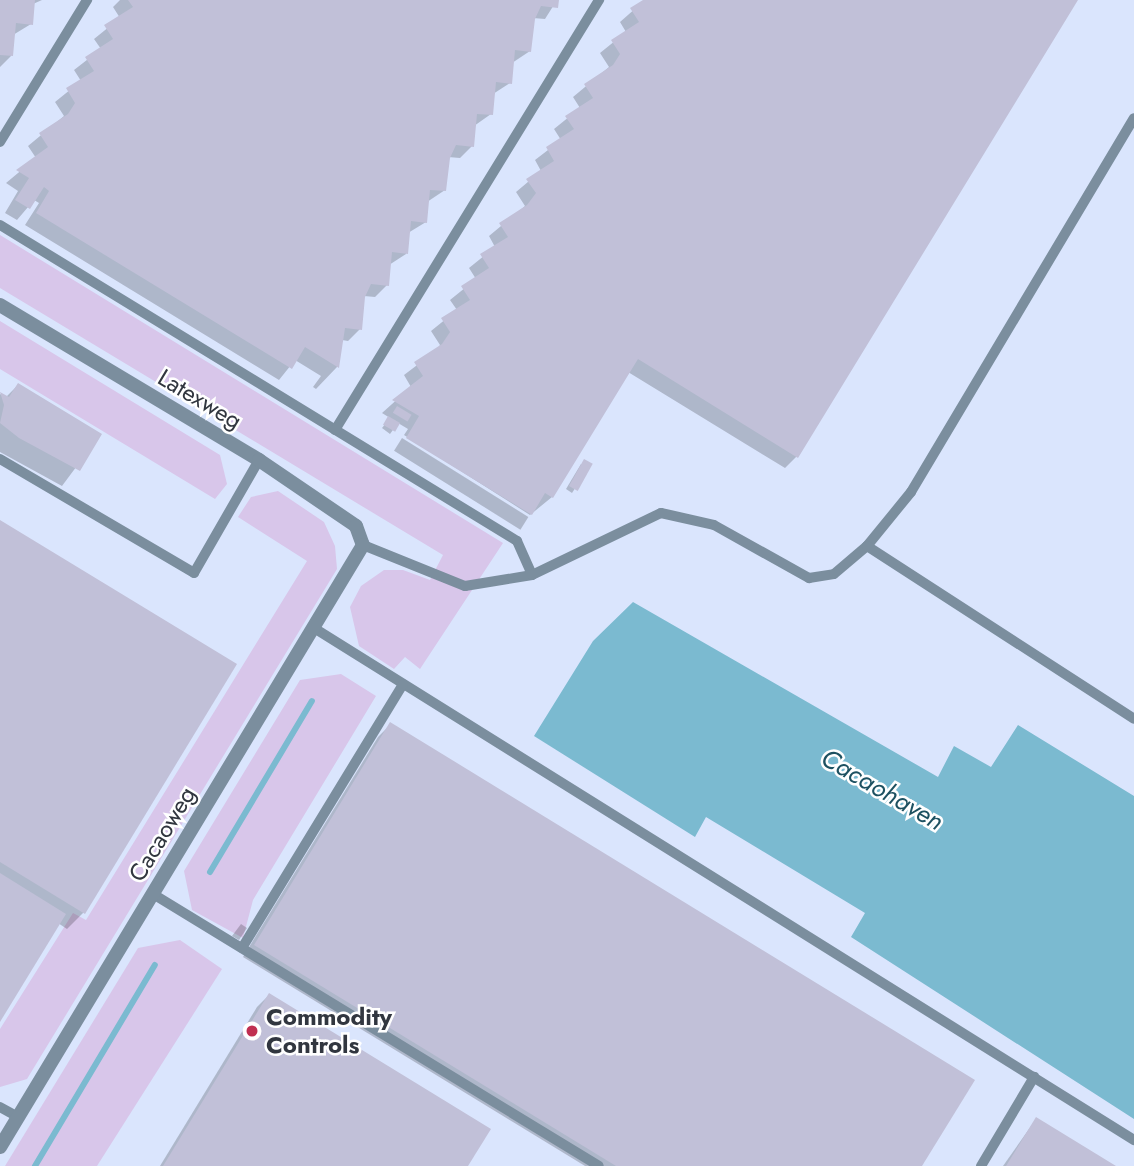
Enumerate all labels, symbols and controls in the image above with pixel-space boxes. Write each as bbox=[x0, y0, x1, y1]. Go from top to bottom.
street label: Latexweg bbox=[153, 363, 247, 435]
water label: Cacaohaven bbox=[815, 742, 949, 838]
street label: Cacaoweg bbox=[122, 781, 202, 887]
place label: Commodity Controls bbox=[266, 1003, 392, 1059]
marker: Commodity Controls bbox=[244, 1023, 260, 1039]

